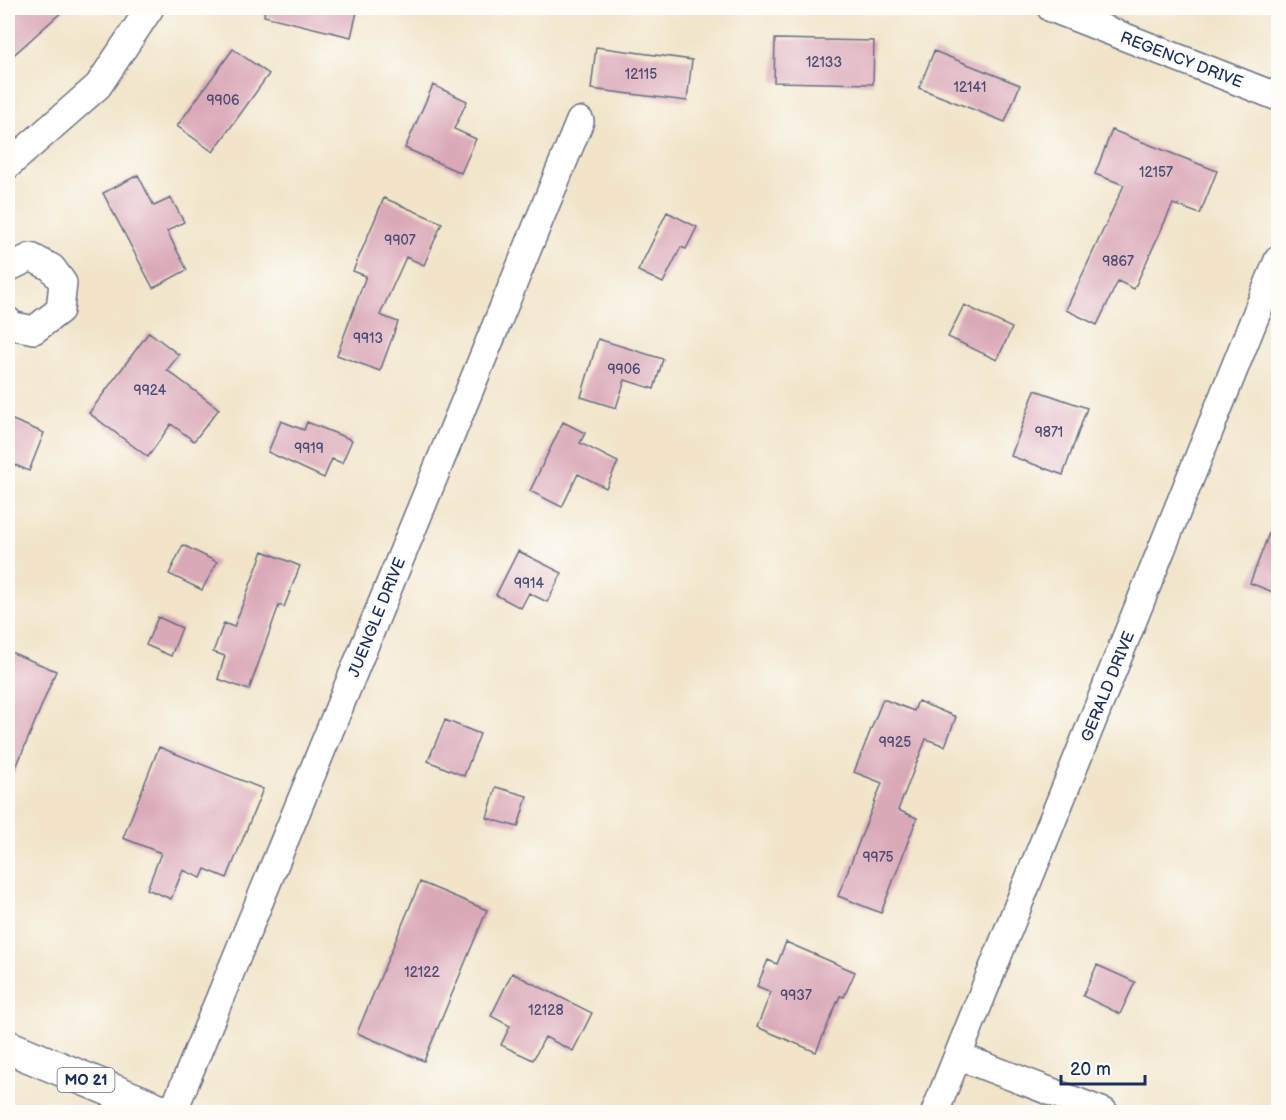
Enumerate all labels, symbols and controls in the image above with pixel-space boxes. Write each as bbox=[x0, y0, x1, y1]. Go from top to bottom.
street label: REGENCY DRIVE bbox=[1117, 28, 1245, 93]
house number: 12133 bbox=[806, 54, 842, 71]
house number: 12115 bbox=[625, 66, 657, 83]
house number: 12141 bbox=[954, 79, 986, 96]
house number: 9906 bbox=[207, 92, 240, 109]
house number: 12157 bbox=[1139, 164, 1173, 181]
house number: 9907 bbox=[384, 232, 416, 249]
house number: 9867 bbox=[1102, 253, 1134, 270]
house number: 9913 bbox=[353, 330, 383, 347]
house number: 9906 bbox=[608, 361, 641, 378]
house number: 9924 bbox=[134, 382, 167, 399]
house number: 9871 bbox=[1035, 424, 1063, 441]
house number: 9919 bbox=[294, 440, 324, 457]
street label: JUENGLE DRIVE bbox=[345, 555, 410, 680]
house number: 9914 bbox=[514, 575, 545, 592]
street label: GERALD DRIVE bbox=[1078, 629, 1139, 745]
house number: 9925 bbox=[879, 734, 911, 751]
house number: 9975 bbox=[862, 849, 894, 866]
house number: 12122 bbox=[404, 964, 440, 981]
house number: 9937 bbox=[780, 987, 812, 1004]
house number: 12128 bbox=[528, 1002, 564, 1019]
scale bar bbox=[1061, 1048, 1145, 1086]
text: 20 m bbox=[1070, 1059, 1111, 1080]
road number: MO 21 bbox=[58, 1068, 115, 1092]

